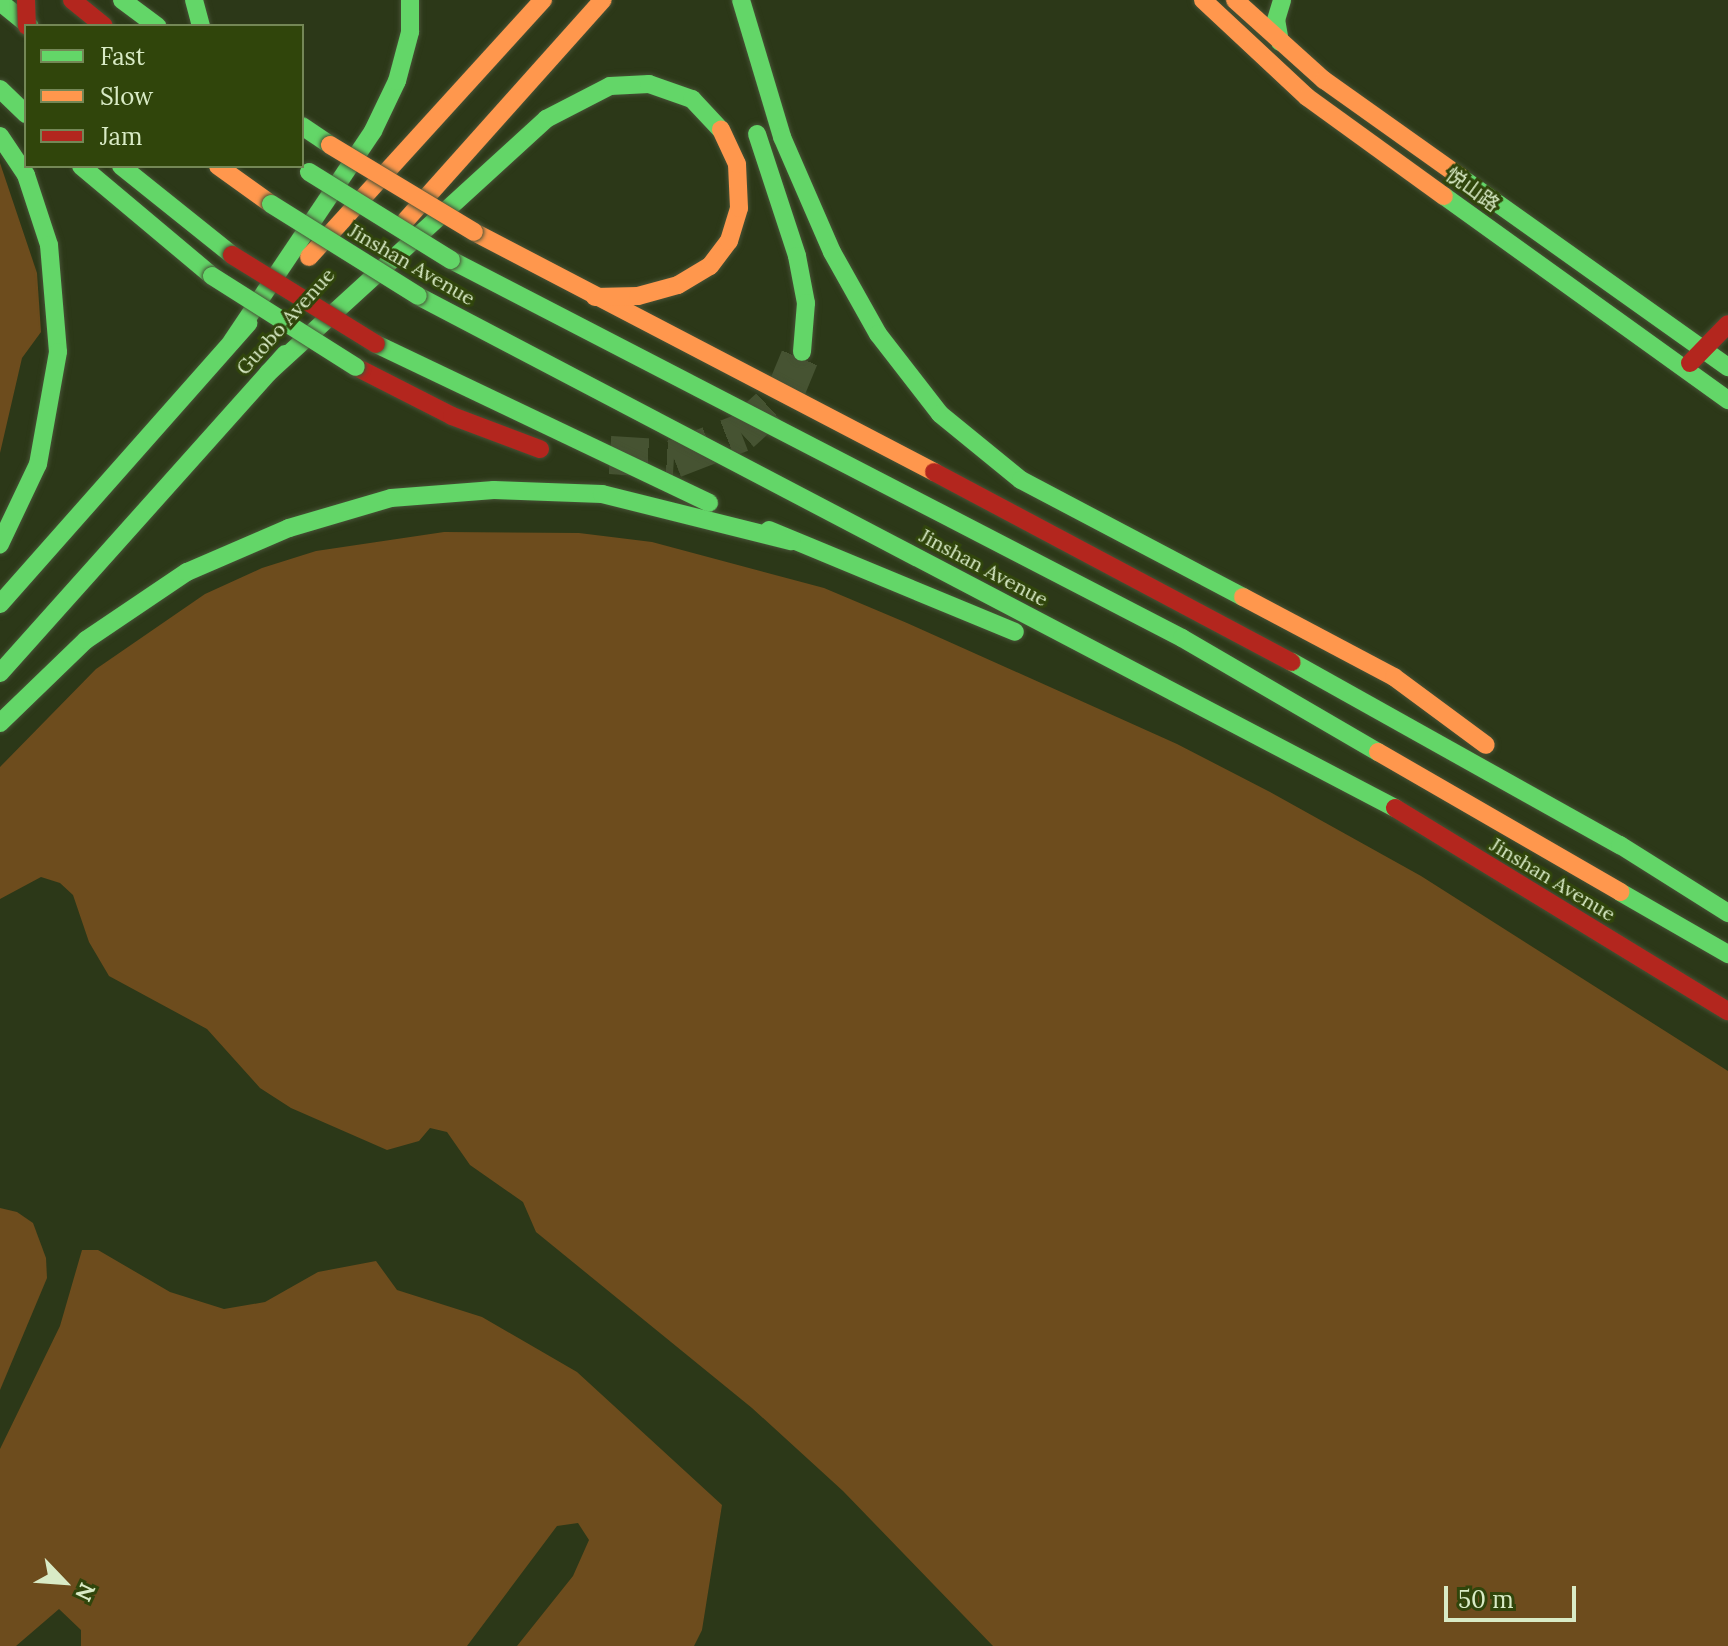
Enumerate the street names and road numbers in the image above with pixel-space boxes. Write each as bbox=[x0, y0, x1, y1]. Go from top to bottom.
street label: 悦山路 bbox=[1442, 162, 1504, 216]
street label: Jinshan Avenue bbox=[344, 218, 480, 310]
street label: Guobo Avenue bbox=[231, 263, 339, 379]
street label: Jinshan Avenue bbox=[916, 523, 1052, 611]
street label: Jinshan Avenue bbox=[1486, 832, 1620, 926]

